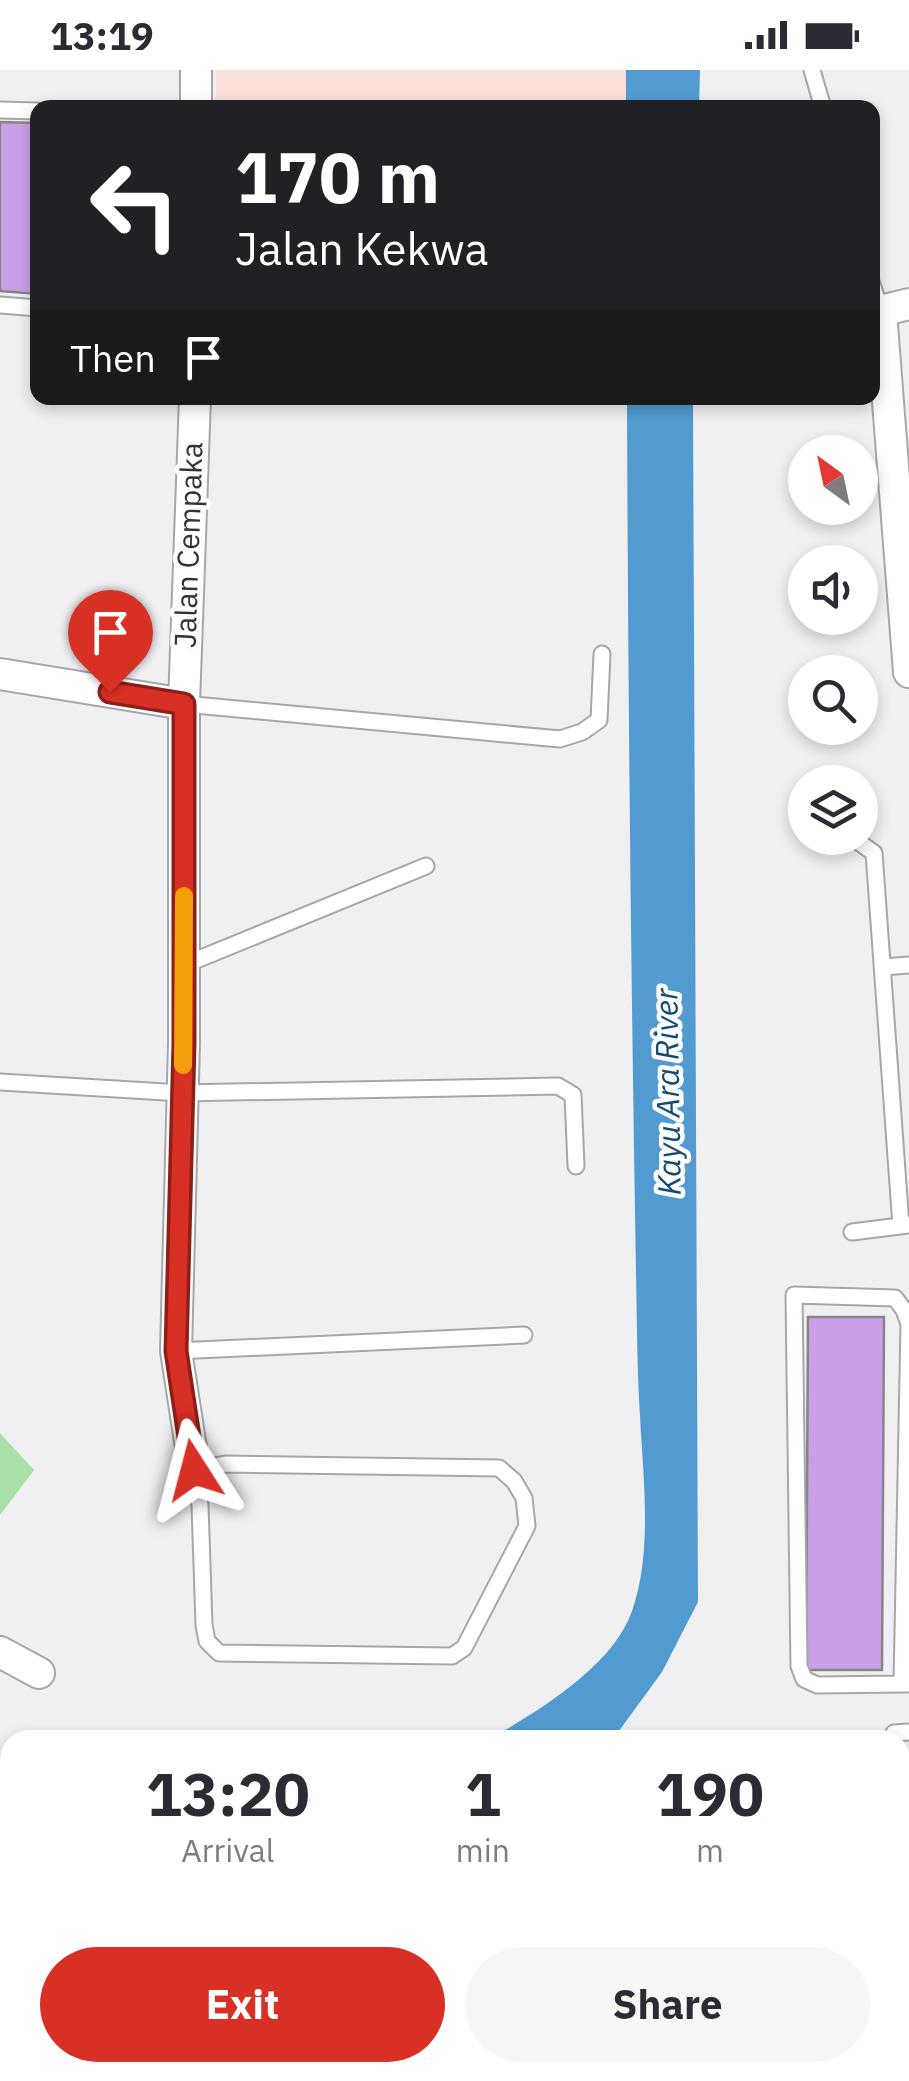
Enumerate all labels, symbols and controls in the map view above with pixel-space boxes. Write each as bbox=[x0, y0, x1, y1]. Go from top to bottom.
text: 13:19 bbox=[50, 11, 154, 60]
text: 170 m bbox=[235, 131, 440, 222]
icon: left bbox=[70, 140, 200, 270]
text: Jalan Kekwa bbox=[235, 219, 488, 277]
icon: arrive bbox=[176, 330, 231, 385]
text: Then bbox=[70, 333, 156, 382]
north arrow bbox=[788, 435, 878, 525]
map controls bbox=[788, 435, 878, 855]
street label: Jalan Cempaka bbox=[164, 441, 211, 649]
button: sound bbox=[788, 545, 878, 635]
pin bbox=[68, 590, 153, 693]
icon: arrive bbox=[83, 605, 138, 660]
button: search bbox=[788, 655, 878, 745]
button: layers bbox=[788, 765, 878, 855]
water label: Kayu Ara River bbox=[644, 987, 690, 1196]
position arrow bbox=[142, 1418, 246, 1522]
text: 13:20 bbox=[146, 1754, 310, 1833]
text: 1 bbox=[465, 1754, 501, 1833]
text: 190 bbox=[656, 1754, 764, 1833]
text: Arrival bbox=[181, 1829, 275, 1871]
text: min bbox=[456, 1829, 510, 1871]
text: m bbox=[696, 1829, 724, 1871]
button: Exit bbox=[40, 1947, 445, 2062]
button: Share bbox=[465, 1947, 870, 2062]

